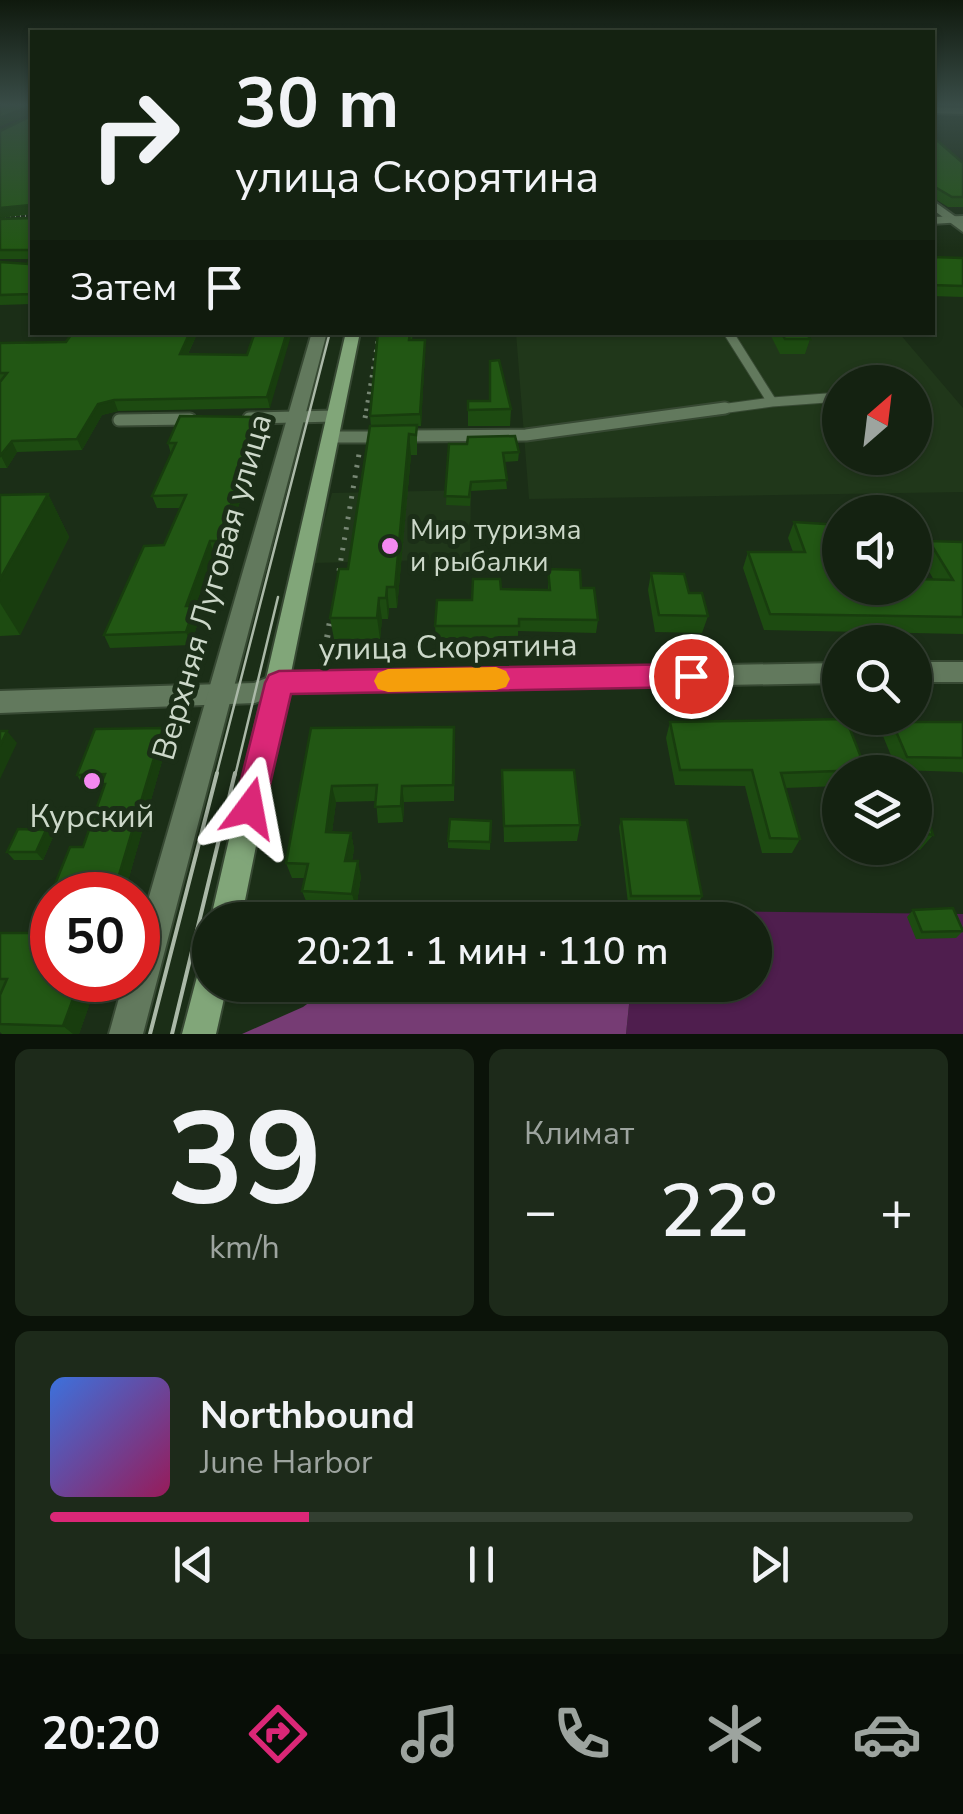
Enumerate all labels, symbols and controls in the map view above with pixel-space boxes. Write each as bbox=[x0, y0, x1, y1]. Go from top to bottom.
text: 30 m bbox=[235, 56, 399, 152]
icon: right bbox=[70, 70, 200, 200]
text: улица Скорятина bbox=[235, 147, 599, 208]
icon: arrive bbox=[197, 260, 252, 315]
text: Затем bbox=[70, 262, 177, 313]
north arrow bbox=[822, 365, 932, 475]
map controls bbox=[822, 365, 932, 865]
street label: Верхняя Луговая улица bbox=[142, 409, 282, 765]
button: sound bbox=[822, 495, 932, 605]
place label: Мир туризма и рыбалки bbox=[410, 511, 582, 581]
marker: Мир туризма и рыбалки bbox=[379, 535, 401, 557]
street label: улица Скорятина bbox=[318, 623, 578, 671]
button: search bbox=[822, 625, 932, 735]
pin bbox=[649, 634, 734, 719]
icon: arrive bbox=[664, 649, 719, 704]
button: layers bbox=[822, 755, 932, 865]
position arrow bbox=[198, 756, 302, 860]
marker: Курский bbox=[81, 770, 103, 792]
place label: Курский bbox=[30, 795, 154, 838]
speed limit sign: 50 bbox=[30, 872, 160, 1002]
text: 20:21 · 1 мин · 110 m bbox=[296, 926, 668, 977]
text: 39 bbox=[166, 1072, 323, 1249]
text: Климат bbox=[524, 1112, 634, 1155]
text: 22° bbox=[659, 1160, 778, 1262]
text: − bbox=[524, 1174, 557, 1249]
text: + bbox=[880, 1174, 913, 1249]
text: km/h bbox=[209, 1226, 280, 1269]
text: Northbound bbox=[200, 1390, 415, 1441]
text: June Harbor bbox=[200, 1441, 372, 1484]
icon: previous bbox=[166, 1537, 221, 1592]
icon: pause bbox=[454, 1537, 509, 1592]
icon: next bbox=[742, 1537, 797, 1592]
icon: directions bbox=[243, 1699, 313, 1769]
icon: music bbox=[395, 1699, 465, 1769]
icon: phone bbox=[547, 1699, 617, 1769]
icon: climate bbox=[700, 1699, 770, 1769]
icon: car bbox=[852, 1699, 922, 1769]
text: 20:20 bbox=[41, 1704, 160, 1765]

